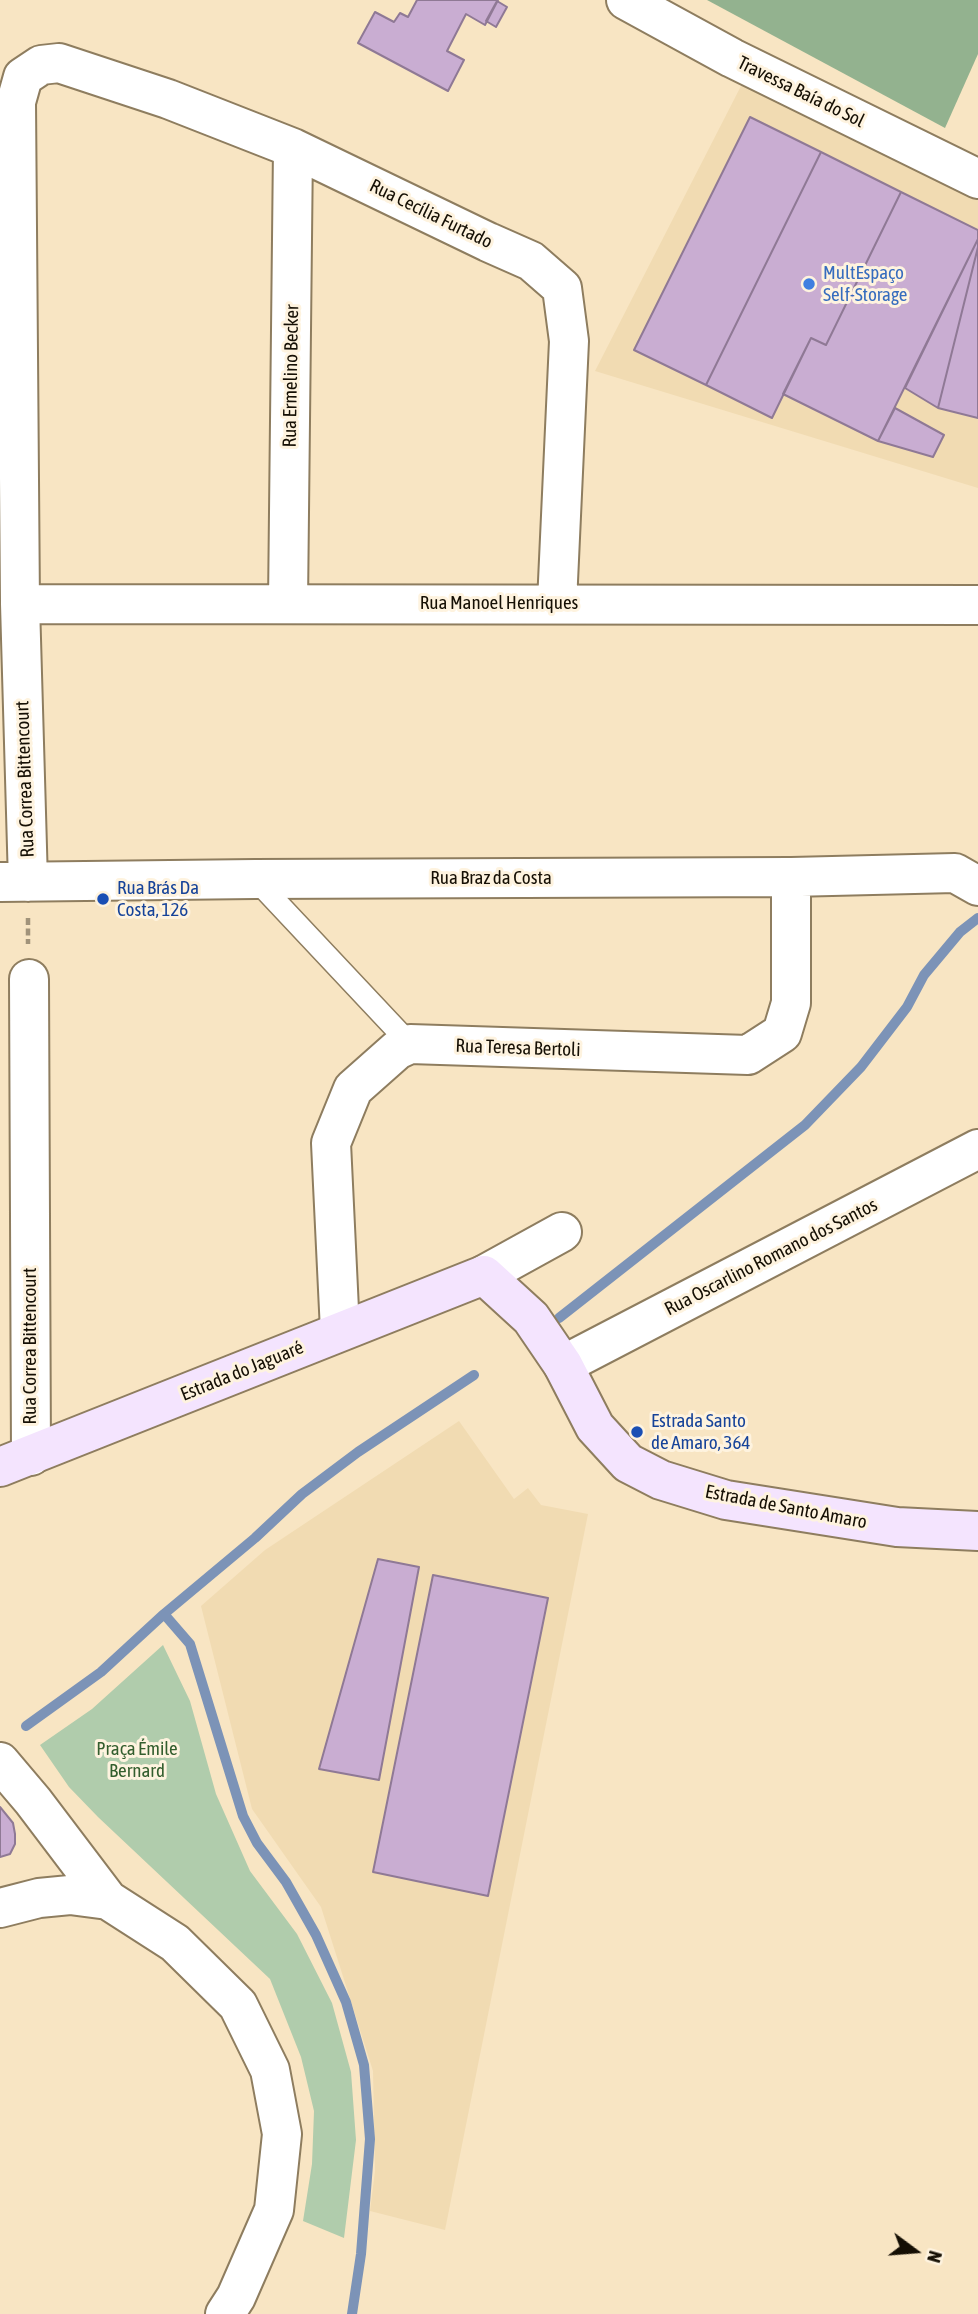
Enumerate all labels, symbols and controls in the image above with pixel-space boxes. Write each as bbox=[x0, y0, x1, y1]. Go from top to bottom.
street label: Travessa Baía do Sol bbox=[734, 51, 868, 133]
street label: Rua Cecília Furtado bbox=[366, 174, 496, 254]
place label: MultEspaço Self-Storage bbox=[823, 262, 907, 306]
marker: MultEspaço Self-Storage bbox=[801, 276, 817, 292]
street label: Rua Ermelino Becker bbox=[278, 304, 304, 448]
street label: Rua Manoel Henriques bbox=[420, 592, 578, 614]
street label: Rua Correa Bittencourt bbox=[11, 700, 39, 858]
street label: Rua Braz da Costa bbox=[430, 867, 552, 889]
place label: Rua Brás Da Costa, 126 bbox=[117, 877, 199, 921]
marker: Rua Brás Da Costa, 126 bbox=[95, 891, 111, 907]
street label: Rua Teresa Bertoli bbox=[455, 1034, 581, 1062]
street label: Rua Oscarlino Romano dos Santos bbox=[661, 1193, 881, 1321]
street label: Rua Correa Bittencourt bbox=[19, 1268, 41, 1424]
street label: Estrada do Jaguaré bbox=[177, 1336, 307, 1406]
place label: Estrada Santo de Amaro, 364 bbox=[651, 1410, 750, 1454]
marker: Estrada Santo de Amaro, 364 bbox=[629, 1424, 645, 1440]
street label: Estrada de Santo Amaro bbox=[703, 1480, 869, 1534]
park label: Praça Émile Bernard bbox=[96, 1738, 178, 1782]
north arrow bbox=[880, 2216, 950, 2286]
text: N bbox=[923, 2248, 947, 2265]

